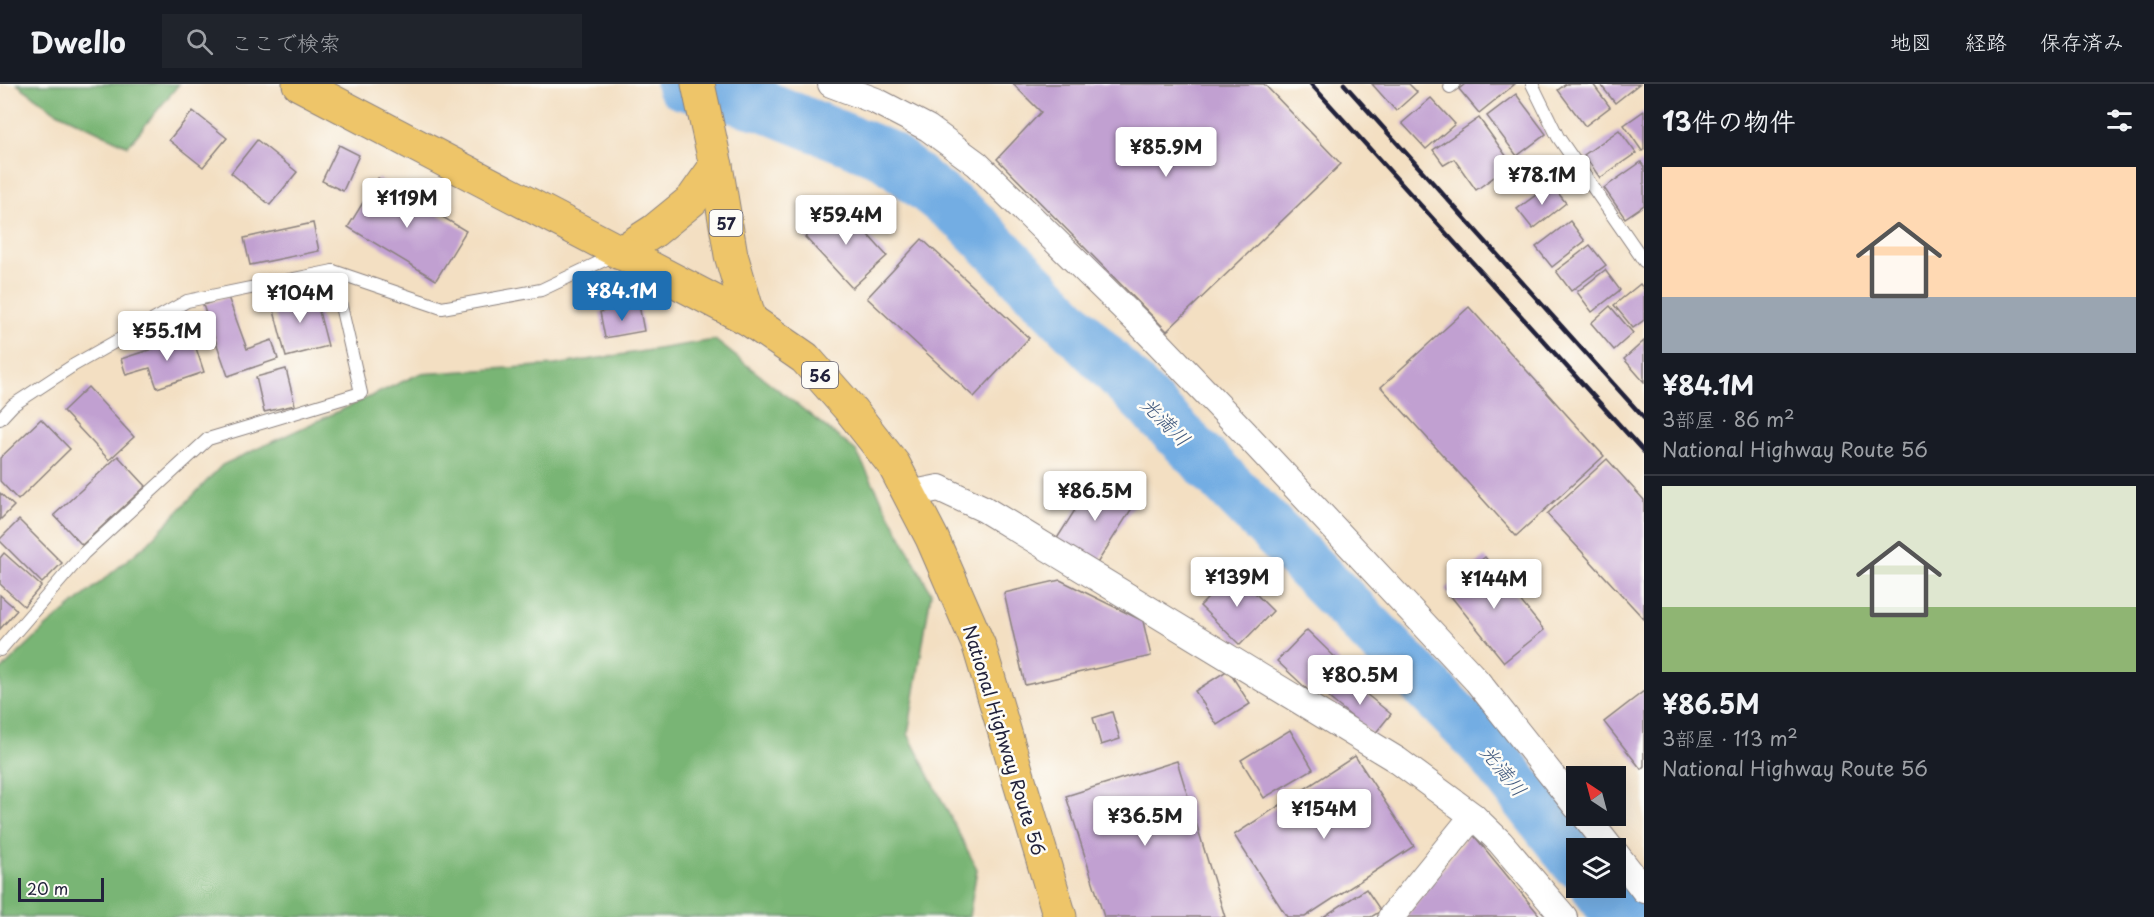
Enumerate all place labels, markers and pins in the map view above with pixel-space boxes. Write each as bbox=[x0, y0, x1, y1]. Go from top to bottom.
pin: ¥85.9M bbox=[1117, 127, 1215, 178]
pin: ¥78.1M bbox=[1493, 155, 1591, 206]
pin: ¥119M bbox=[365, 178, 449, 229]
pin: ¥59.4M bbox=[797, 195, 895, 246]
pin: ¥84.1M bbox=[573, 271, 671, 322]
pin: ¥104M bbox=[258, 273, 342, 324]
pin: ¥55.1M bbox=[118, 311, 216, 362]
pin: ¥86.5M bbox=[1046, 471, 1144, 522]
pin: ¥139M bbox=[1195, 557, 1279, 608]
pin: ¥144M bbox=[1452, 559, 1536, 610]
pin: ¥80.5M bbox=[1311, 655, 1409, 706]
pin: ¥154M bbox=[1282, 789, 1366, 840]
pin: ¥36.5M bbox=[1096, 796, 1194, 847]

